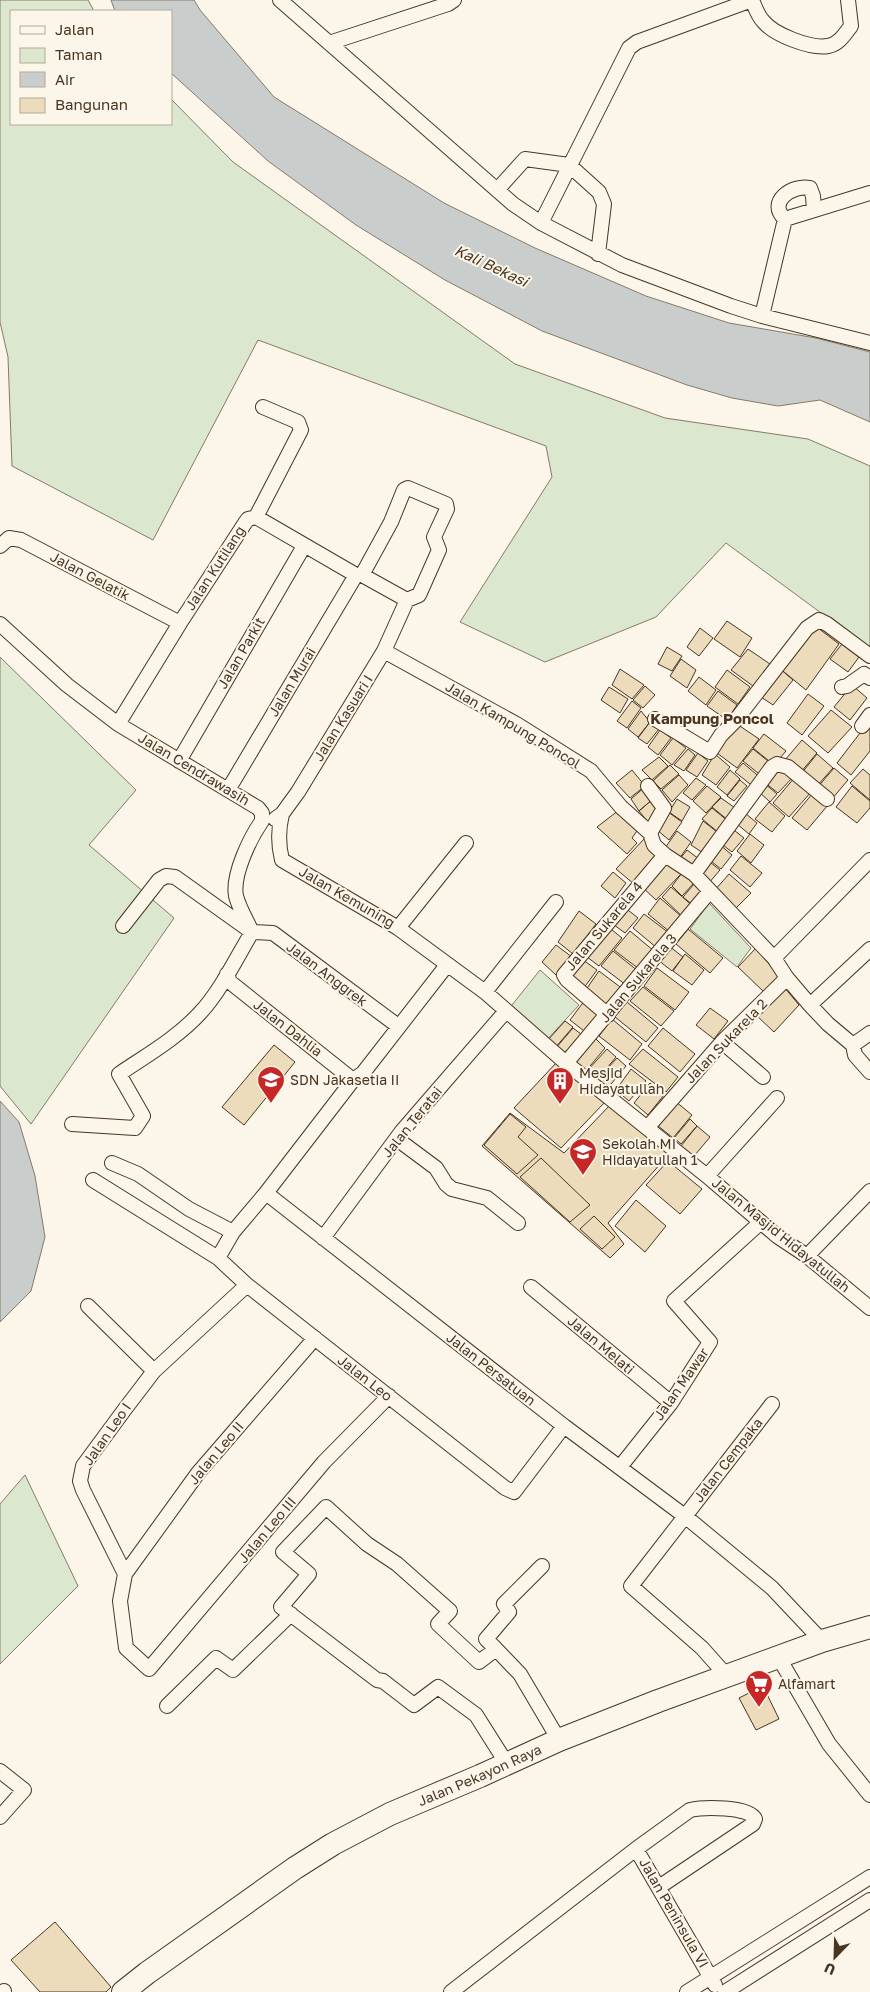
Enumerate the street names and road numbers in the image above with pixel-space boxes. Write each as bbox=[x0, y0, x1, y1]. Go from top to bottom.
street label: Jalan Kutilang bbox=[181, 522, 248, 613]
street label: Jalan Gelatik bbox=[48, 547, 133, 604]
street label: Jalan Parkit bbox=[213, 614, 268, 692]
street label: Jalan Murai bbox=[264, 644, 319, 719]
street label: Jalan Kasuari I bbox=[309, 671, 376, 764]
street label: Jalan Kampung Poncol bbox=[443, 678, 584, 772]
street label: Jalan Cendrawasih bbox=[135, 729, 253, 809]
street label: Jalan Kemuning bbox=[296, 862, 398, 931]
street label: Jalan Sukarela 4 bbox=[561, 878, 646, 974]
street label: Jalan Sukarela 3 bbox=[595, 930, 680, 1026]
street label: Jalan Anggrek bbox=[284, 938, 371, 1010]
street label: Jalan Dahlia bbox=[251, 995, 326, 1060]
street label: Jalan Sukarela 2 bbox=[681, 995, 770, 1086]
street label: Jalan Teratai bbox=[378, 1083, 445, 1160]
street label: Jalan Masjid Hidayatullah bbox=[709, 1174, 854, 1296]
street label: Jalan Melati bbox=[564, 1312, 638, 1377]
street label: Jalan Persatuan bbox=[443, 1328, 539, 1409]
street label: Jalan Mawar bbox=[649, 1344, 712, 1423]
street label: Jalan Leo bbox=[335, 1351, 396, 1404]
street label: Jalan Leo I bbox=[79, 1399, 134, 1468]
street label: Jalan Cempaka bbox=[689, 1414, 766, 1505]
street label: Jalan Leo II bbox=[184, 1418, 247, 1488]
street label: Jalan Leo III bbox=[234, 1493, 299, 1566]
street label: Jalan Pekayon Raya bbox=[415, 1740, 544, 1809]
street label: Jalan Peninsula VI bbox=[636, 1855, 713, 1971]

